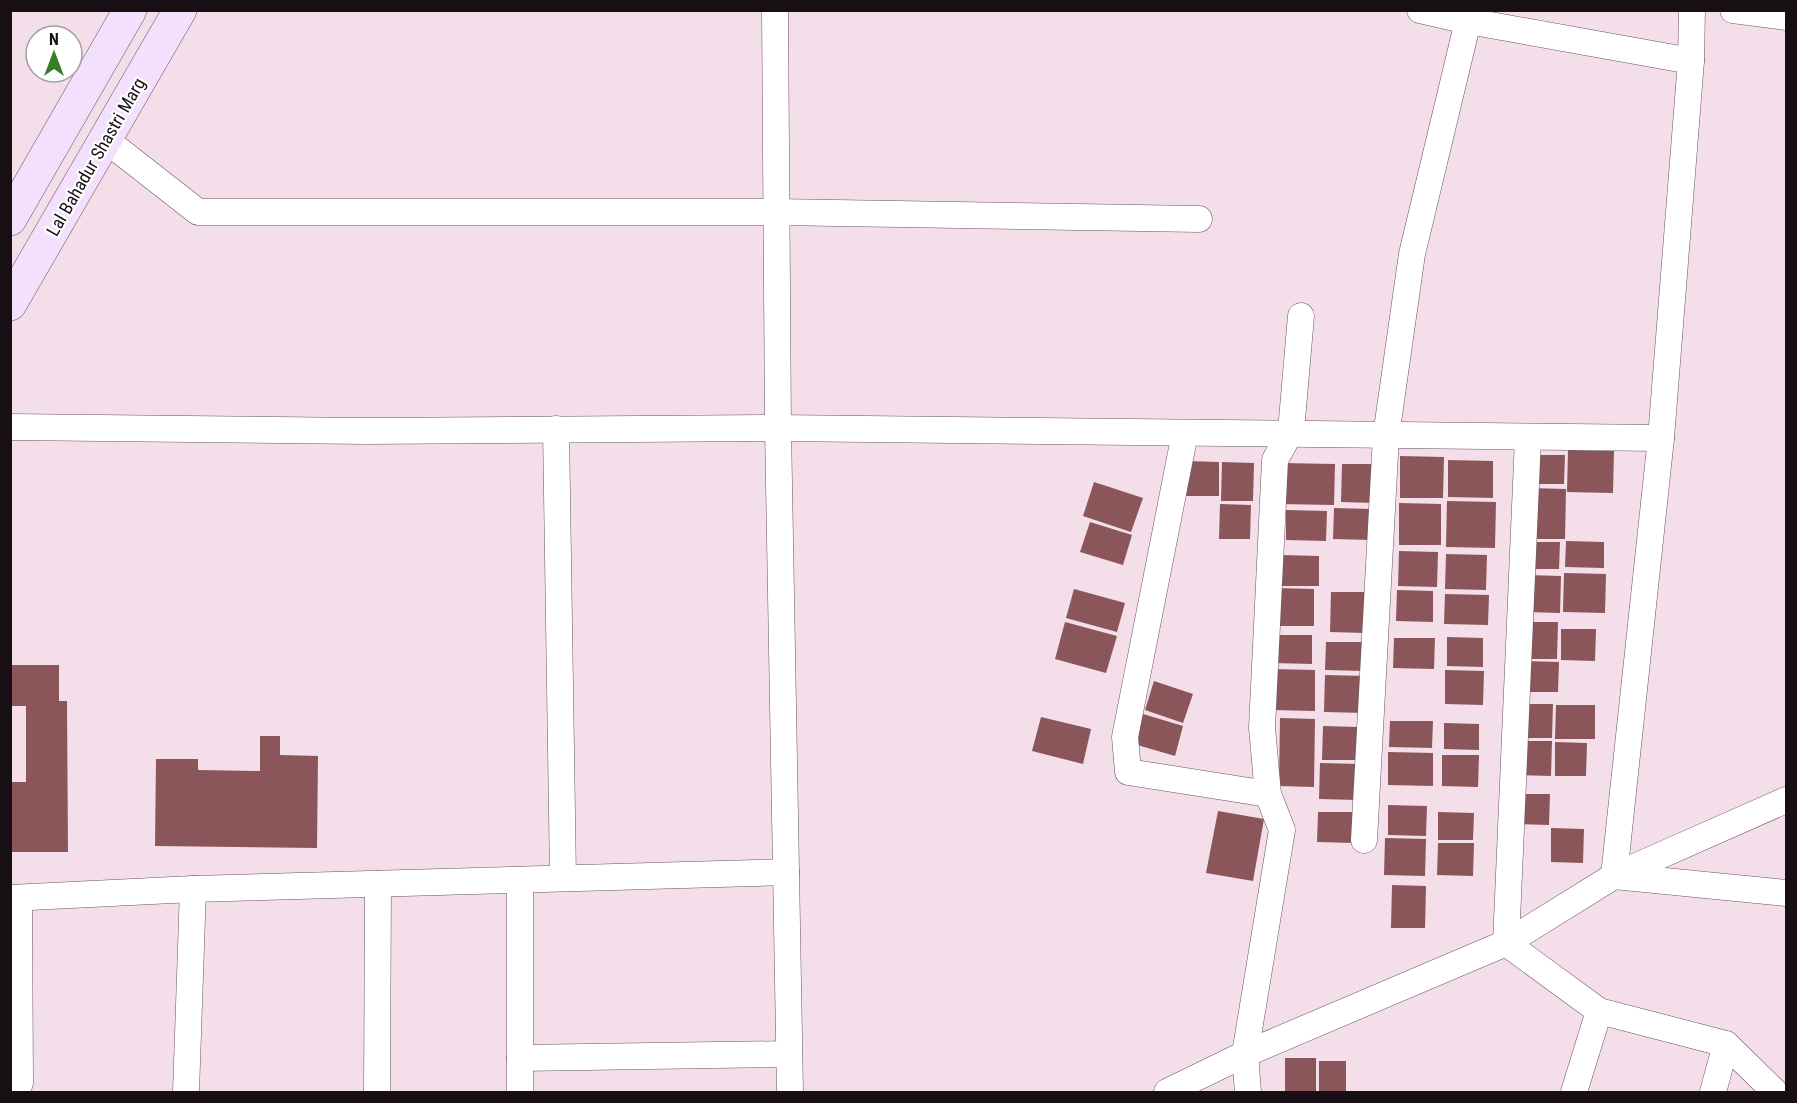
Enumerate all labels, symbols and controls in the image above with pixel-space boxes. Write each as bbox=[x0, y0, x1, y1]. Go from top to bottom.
north arrow bbox=[24, 24, 84, 84]
text: N bbox=[49, 30, 59, 49]
street label: Lal Bahadur Shastri Marg bbox=[42, 74, 149, 239]

